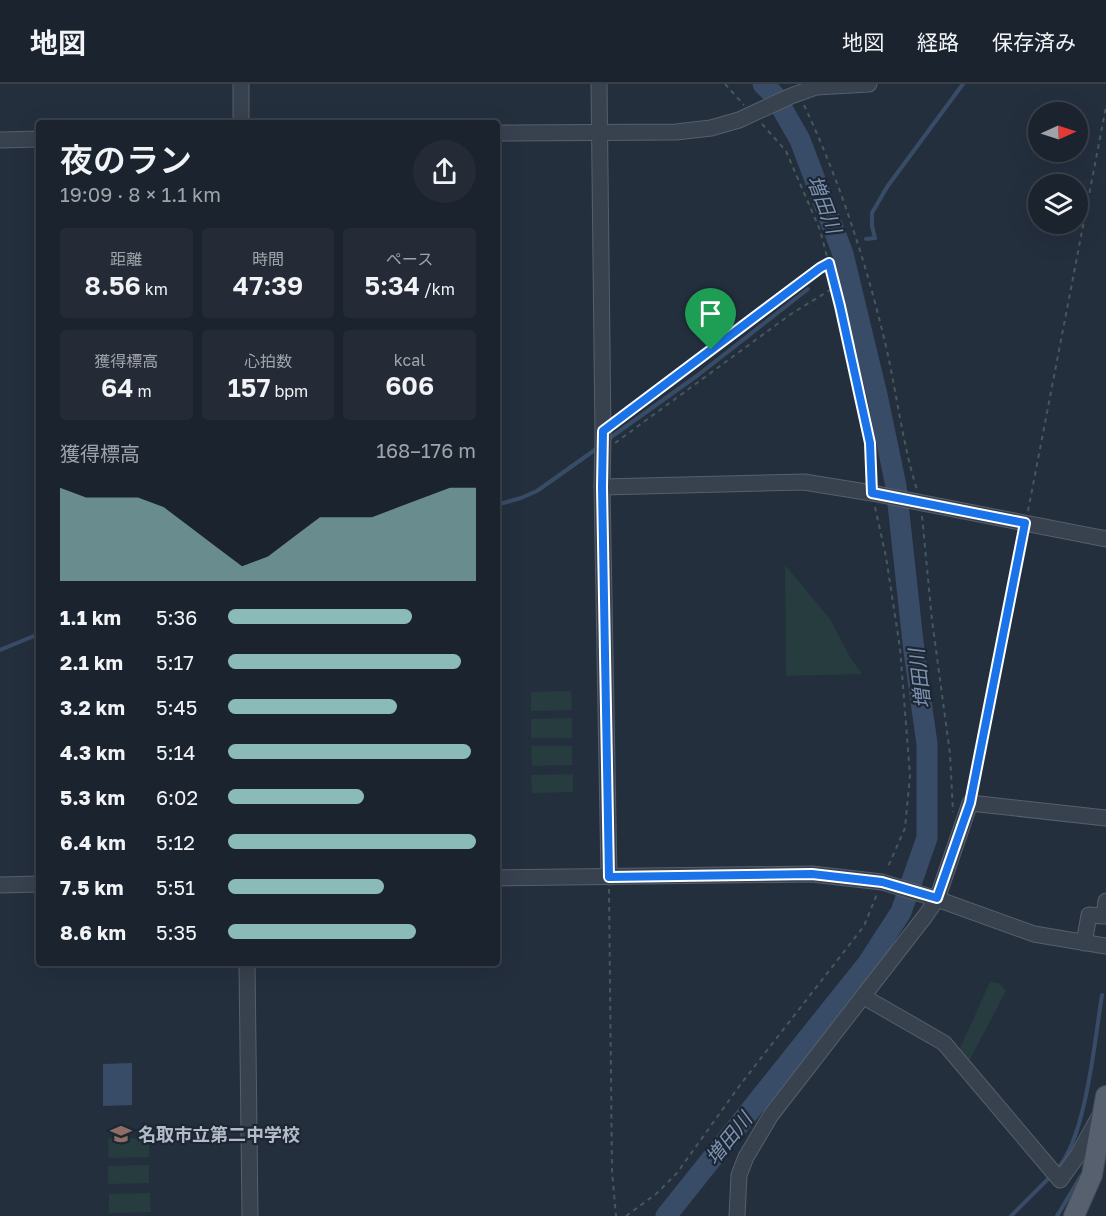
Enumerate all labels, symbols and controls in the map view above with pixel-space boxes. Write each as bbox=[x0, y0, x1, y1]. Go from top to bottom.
text: 地図 bbox=[30, 26, 86, 59]
text: 地図 bbox=[842, 29, 884, 55]
text: 経路 bbox=[917, 29, 959, 55]
text: 保存済み bbox=[992, 29, 1076, 55]
north arrow bbox=[1028, 102, 1088, 162]
map controls bbox=[1028, 102, 1088, 234]
text: 夜のラン bbox=[60, 140, 192, 179]
button: share bbox=[413, 140, 476, 203]
water label: 増田川 bbox=[803, 172, 848, 238]
button: layers bbox=[1028, 174, 1088, 234]
text: 19:09 · 8 × 1.1 km bbox=[60, 182, 221, 206]
text: 距離 bbox=[110, 249, 142, 269]
text: 時間 bbox=[252, 249, 284, 269]
text: ペース bbox=[386, 249, 433, 269]
text: 8.56 bbox=[85, 270, 141, 301]
text: 47:39 bbox=[233, 270, 303, 301]
text: 5:34 bbox=[364, 270, 420, 301]
text: km bbox=[141, 279, 168, 299]
text: /km bbox=[420, 279, 455, 299]
pin bbox=[685, 288, 736, 350]
icon: arrive bbox=[694, 297, 727, 330]
text: kcal bbox=[394, 350, 425, 370]
text: 獲得標高 bbox=[94, 351, 158, 371]
text: 心拍数 bbox=[244, 351, 292, 371]
text: 606 bbox=[385, 370, 434, 401]
text: 64 bbox=[101, 372, 134, 403]
text: 157 bbox=[228, 372, 270, 403]
text: m bbox=[134, 381, 152, 401]
text: bpm bbox=[270, 381, 308, 401]
text: 168–176 m bbox=[376, 438, 476, 462]
text: 獲得標高 bbox=[60, 441, 140, 465]
text: 1.1 km bbox=[60, 605, 121, 629]
text: 5:36 bbox=[156, 605, 197, 629]
water label: 増田川 bbox=[903, 646, 935, 710]
text: 2.1 km bbox=[60, 650, 123, 674]
text: 5:17 bbox=[156, 650, 194, 674]
text: 3.2 km bbox=[60, 695, 125, 719]
text: 5:45 bbox=[156, 695, 197, 719]
text: 4.3 km bbox=[60, 740, 125, 764]
text: 5:14 bbox=[156, 740, 196, 764]
text: 5.3 km bbox=[60, 785, 125, 809]
text: 6:02 bbox=[156, 785, 198, 809]
text: 6.4 km bbox=[60, 830, 126, 854]
text: 5:12 bbox=[156, 830, 195, 854]
text: 7.5 km bbox=[60, 875, 124, 899]
text: 5:51 bbox=[156, 875, 195, 899]
text: 8.6 km bbox=[60, 920, 126, 944]
text: 5:35 bbox=[156, 920, 197, 944]
water label: 増田川 bbox=[700, 1106, 757, 1169]
school or university icon: 名取市立第二中学校 bbox=[109, 1122, 133, 1146]
place label: 名取市立第二中学校 bbox=[138, 1123, 300, 1145]

